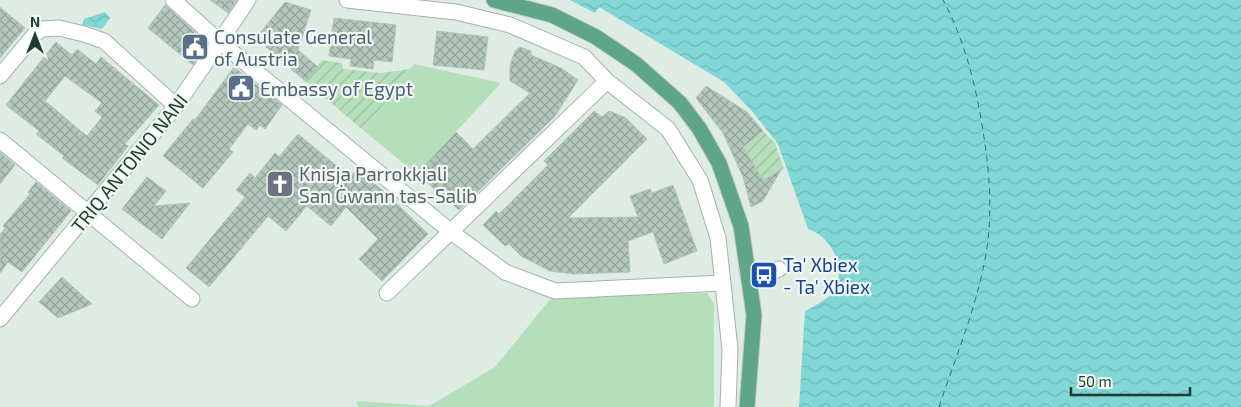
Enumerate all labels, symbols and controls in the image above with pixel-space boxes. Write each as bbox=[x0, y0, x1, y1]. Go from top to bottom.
north arrow bbox=[10, 10, 60, 60]
text: N bbox=[30, 13, 40, 30]
place label: Consulate General of Austria bbox=[214, 25, 372, 70]
public building icon: Consulate General of Austria bbox=[180, 32, 210, 62]
public building icon: Embassy of Egypt bbox=[226, 73, 256, 103]
place label: Embassy of Egypt bbox=[260, 77, 413, 100]
street label: TRIQ ANTONIO NANI bbox=[66, 89, 192, 237]
place label: Knisja Parrokkjali San Ġwann tas-Salib bbox=[299, 162, 477, 207]
church icon: Knisja Parrokkjali San Ġwann tas-Salib bbox=[265, 169, 295, 199]
place label: Ta' Xbiex - Ta' Xbiex bbox=[783, 253, 870, 298]
bus stop icon: Ta' Xbiex - Ta' Xbiex bbox=[749, 260, 779, 290]
scale bar bbox=[1071, 364, 1190, 396]
text: 50 m bbox=[1078, 372, 1112, 390]

